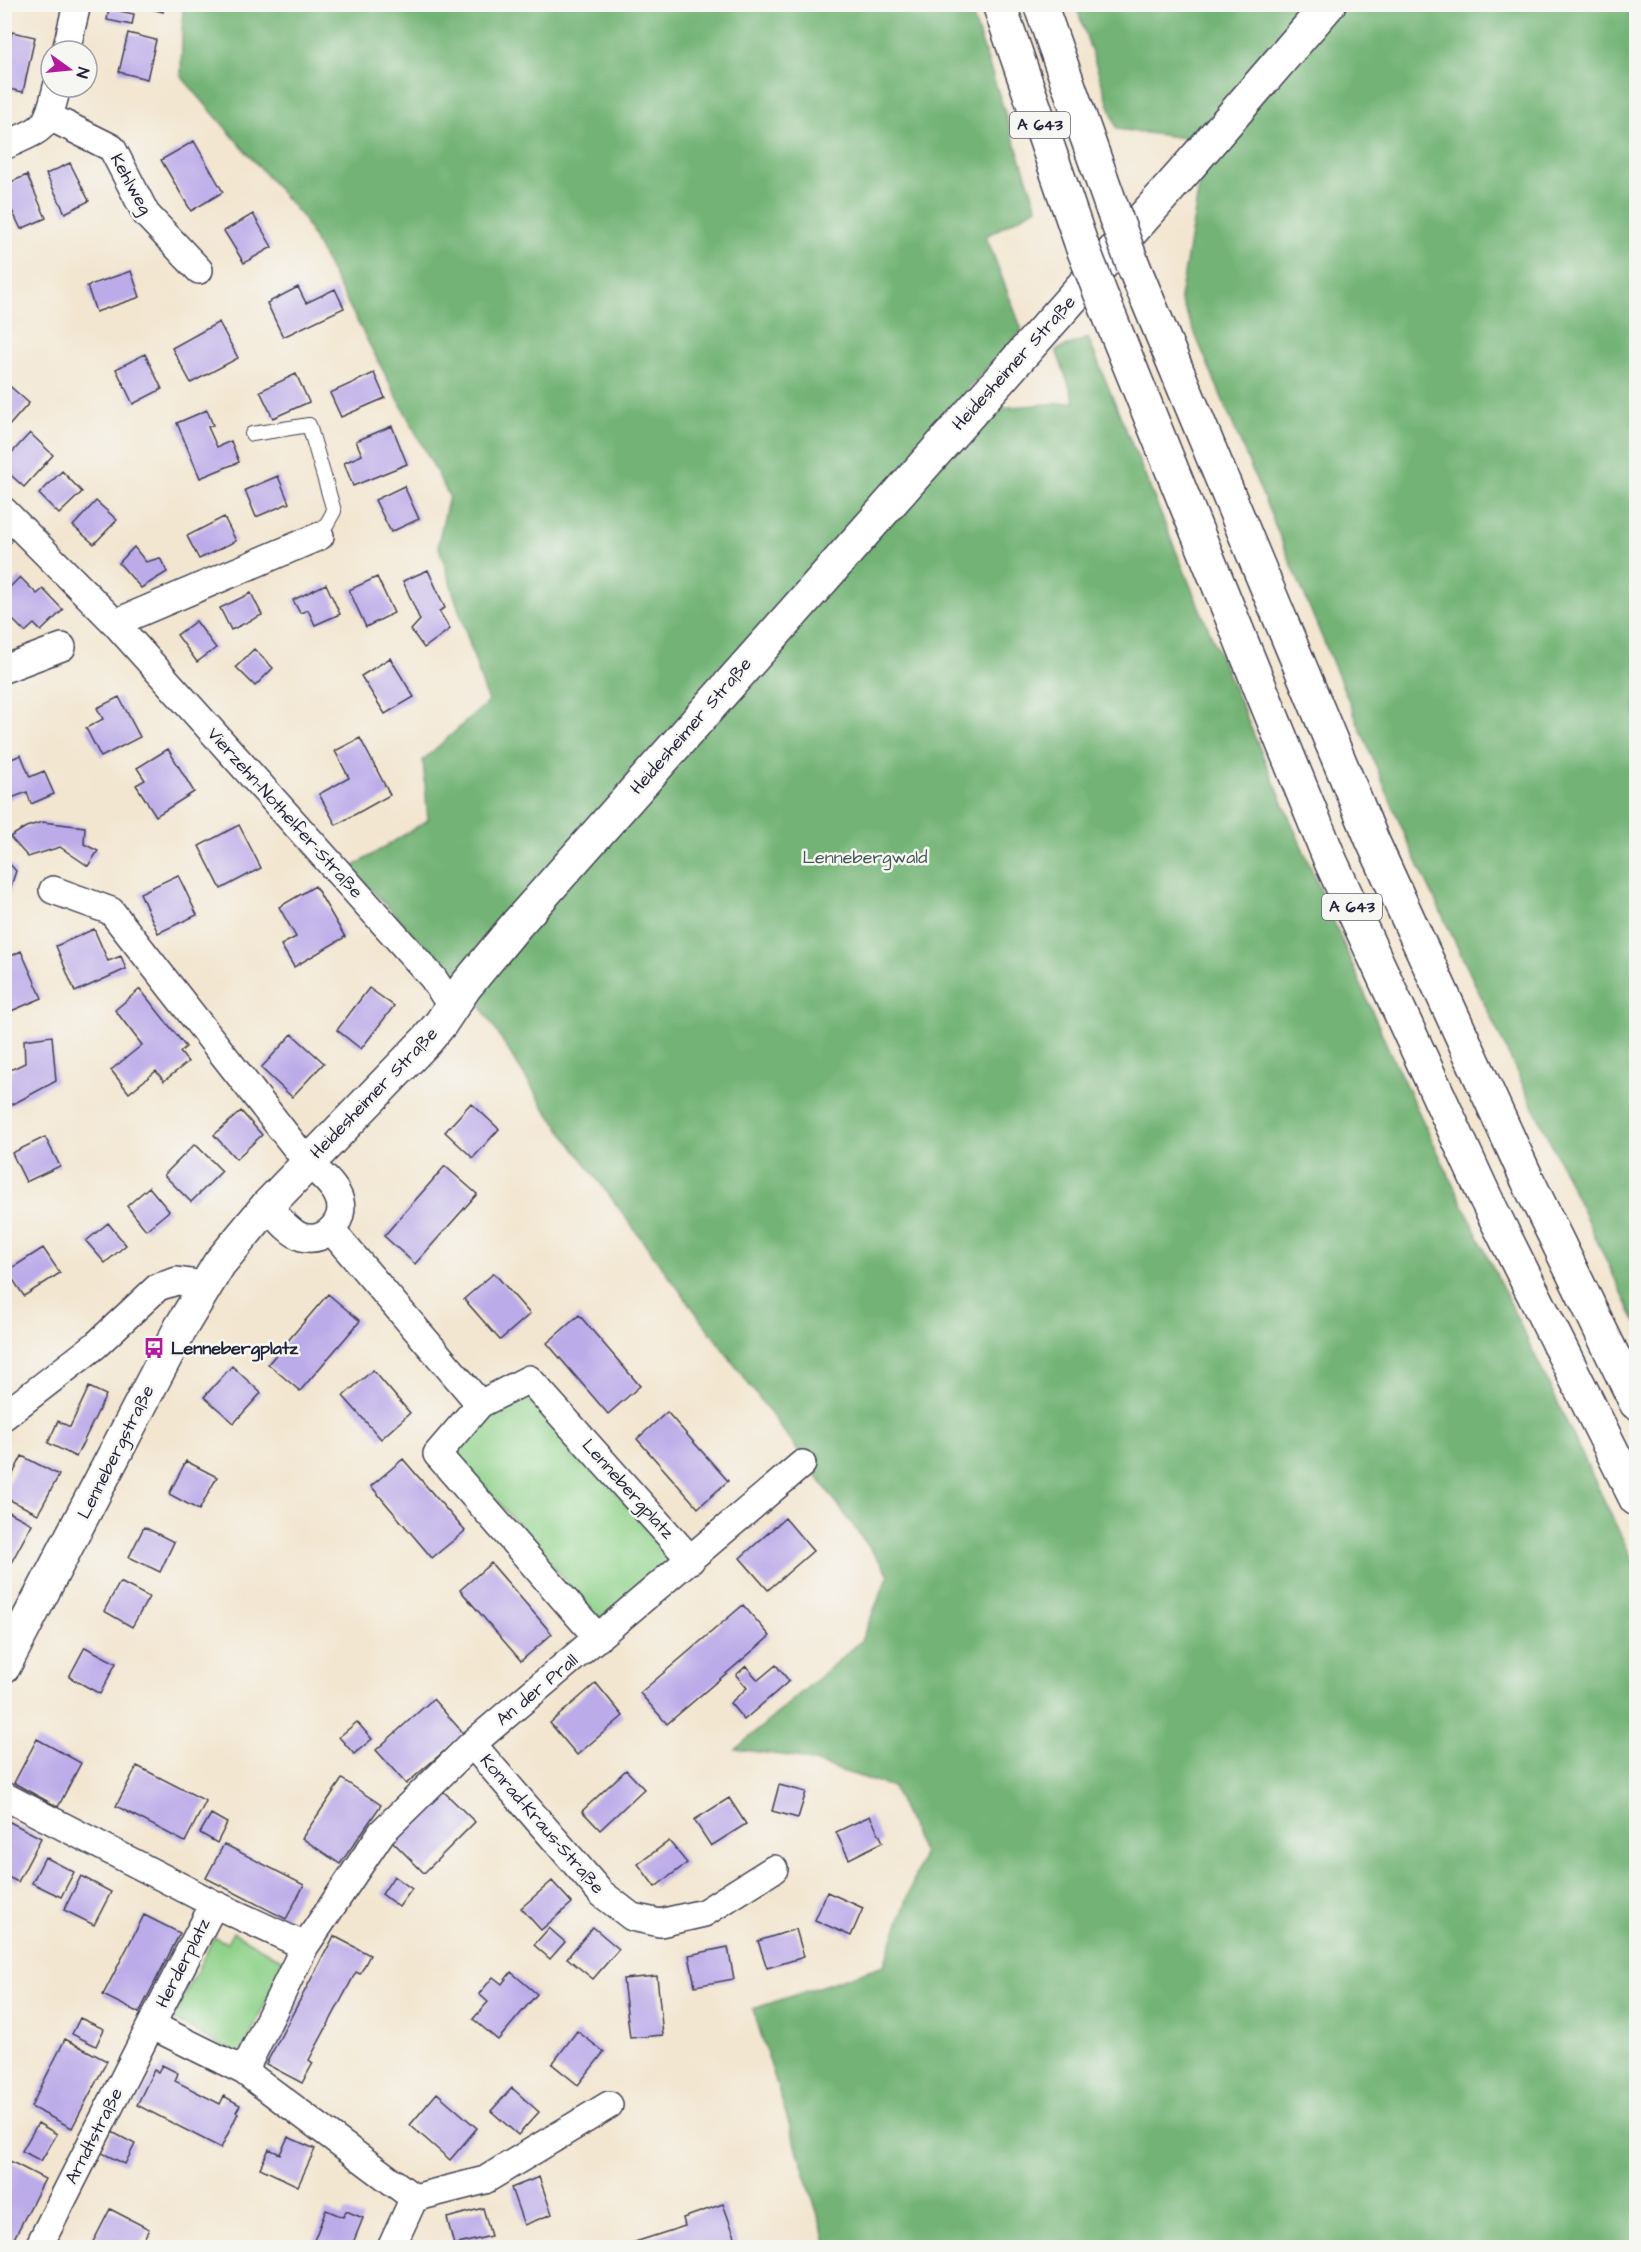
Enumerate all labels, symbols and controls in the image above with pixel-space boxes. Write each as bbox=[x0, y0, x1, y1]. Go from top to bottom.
north arrow bbox=[39, 39, 99, 99]
text: N bbox=[71, 65, 94, 80]
road number: A 643 bbox=[1010, 112, 1070, 138]
street label: Kehlweg bbox=[103, 149, 158, 219]
street label: Heidesheimer Straße bbox=[946, 290, 1082, 436]
street label: Heidesheimer Straße bbox=[624, 652, 758, 800]
street label: Vierzehn-Nothelfer-Straße bbox=[201, 722, 369, 904]
park label: Lennebergwald bbox=[803, 845, 927, 871]
road number: A 643 bbox=[1322, 894, 1382, 920]
street label: Heidesheimer Straße bbox=[305, 1022, 444, 1164]
bus stop icon: Lennebergplatz bbox=[142, 1336, 166, 1360]
place label: Lennebergplatz bbox=[171, 1336, 299, 1362]
street label: Lennebergstraße bbox=[72, 1381, 162, 1524]
street label: Lennebergplatz bbox=[575, 1433, 680, 1545]
street label: An der Prall bbox=[491, 1648, 583, 1732]
street label: Konrad-Kraus-Straße bbox=[474, 1749, 610, 1900]
street label: Herderplatz bbox=[150, 1914, 216, 2012]
street label: Arndtstraße bbox=[59, 2083, 129, 2188]

